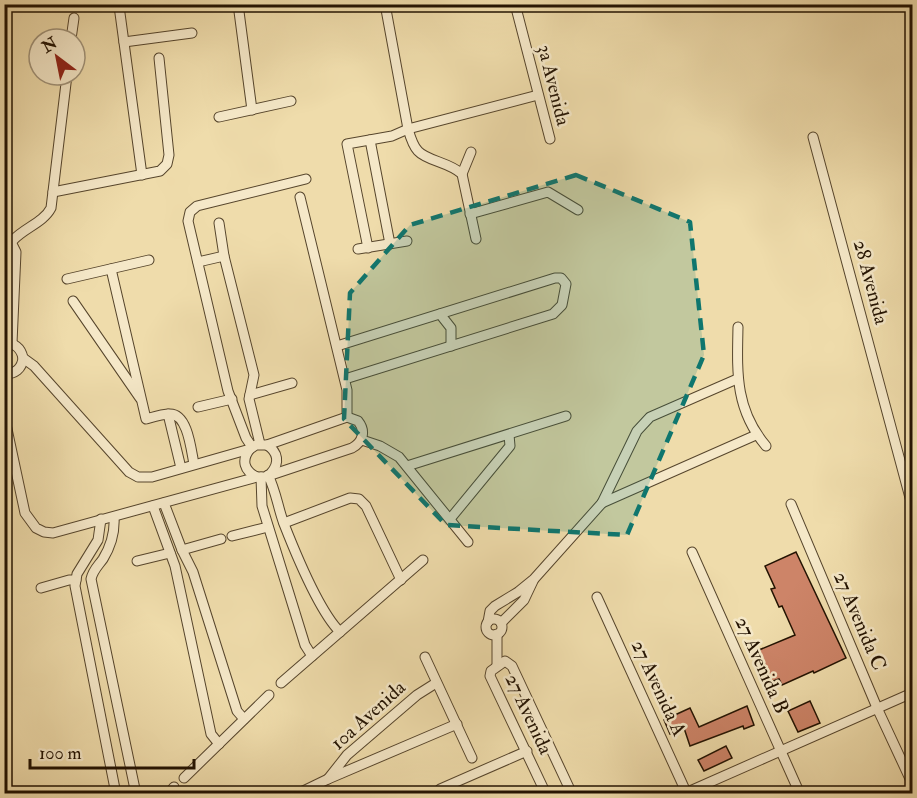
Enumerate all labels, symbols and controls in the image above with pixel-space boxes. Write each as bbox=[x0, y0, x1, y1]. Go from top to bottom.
north arrow bbox=[27, 27, 87, 87]
text: N bbox=[37, 32, 62, 58]
street label: 3a Avenida bbox=[532, 42, 576, 129]
street label: 28 Avenida bbox=[848, 237, 894, 328]
street label: 27 Avenida C bbox=[828, 568, 892, 674]
street label: 27 Avenida B bbox=[730, 613, 794, 717]
street label: 27 Avenida A bbox=[626, 636, 692, 740]
street label: 27 Avenida bbox=[499, 670, 559, 759]
street label: 10a Avenida bbox=[325, 674, 411, 755]
scale bar bbox=[30, 732, 194, 770]
text: 100 m bbox=[39, 742, 82, 765]

